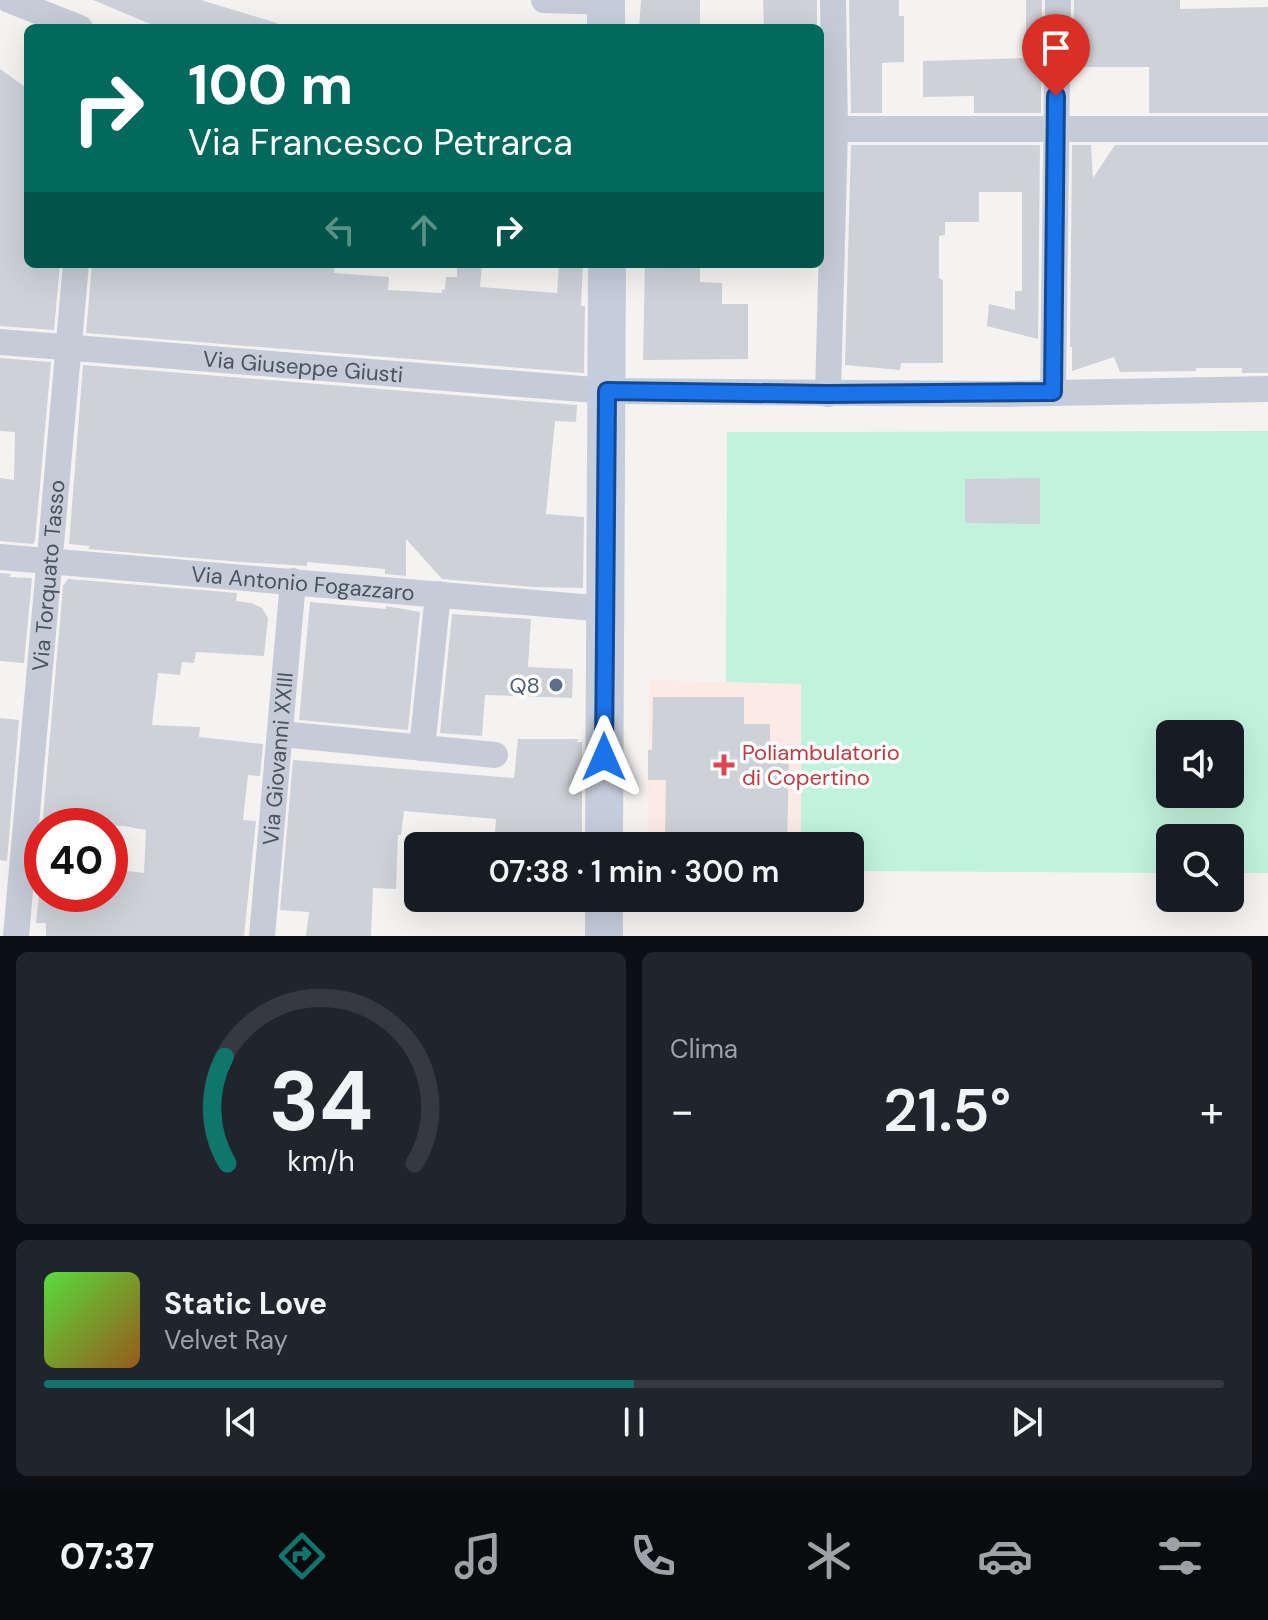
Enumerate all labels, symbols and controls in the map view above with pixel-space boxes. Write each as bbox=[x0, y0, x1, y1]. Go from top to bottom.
pin bbox=[1022, 14.0, 1090, 96]
icon: arrive bbox=[1034, 26, 1078, 70]
text: 100 m bbox=[188, 48, 353, 121]
icon: right bbox=[56, 56, 160, 160]
text: Via Francesco Petrarca bbox=[188, 119, 573, 166]
icon: left bbox=[318, 208, 362, 252]
icon: ahead bbox=[402, 208, 446, 252]
icon: right bbox=[486, 208, 530, 252]
street label: Via Giuseppe Giusti bbox=[202, 344, 404, 389]
street label: Via Torquato Tasso bbox=[26, 479, 72, 672]
street label: Via Antonio Fogazzaro bbox=[190, 559, 416, 608]
street label: Via Giovanni XXIII bbox=[256, 671, 300, 847]
place label: Q8 bbox=[510, 671, 540, 700]
marker: Q8 bbox=[547, 676, 565, 694]
position arrow bbox=[562, 715, 646, 799]
map controls bbox=[1156, 720, 1244, 912]
button: sound bbox=[1156, 720, 1244, 808]
place label: Poliambulatorio di Copertino bbox=[742, 738, 900, 792]
marker: Poliambulatorio di Copertino bbox=[713, 754, 735, 776]
speed limit sign: 40 bbox=[24, 808, 128, 912]
button: search bbox=[1156, 824, 1244, 912]
text: 07:38 · 1 min · 300 m bbox=[489, 852, 779, 891]
text: Clima bbox=[670, 1032, 738, 1066]
text: 34 bbox=[269, 1047, 373, 1156]
text: 21.5° bbox=[883, 1071, 1011, 1150]
text: − bbox=[670, 1082, 694, 1140]
text: + bbox=[1200, 1082, 1224, 1140]
text: km/h bbox=[287, 1143, 355, 1180]
text: Static Love bbox=[164, 1284, 327, 1323]
text: Velvet Ray bbox=[164, 1323, 288, 1357]
icon: previous bbox=[219, 1400, 263, 1444]
icon: pause bbox=[612, 1400, 656, 1444]
icon: next bbox=[1005, 1400, 1049, 1444]
icon: directions bbox=[274, 1528, 330, 1584]
icon: music bbox=[450, 1528, 506, 1584]
icon: phone bbox=[625, 1528, 681, 1584]
icon: climate bbox=[801, 1528, 857, 1584]
icon: car bbox=[977, 1528, 1033, 1584]
icon: filters bbox=[1152, 1528, 1208, 1584]
text: 07:37 bbox=[60, 1533, 154, 1580]

